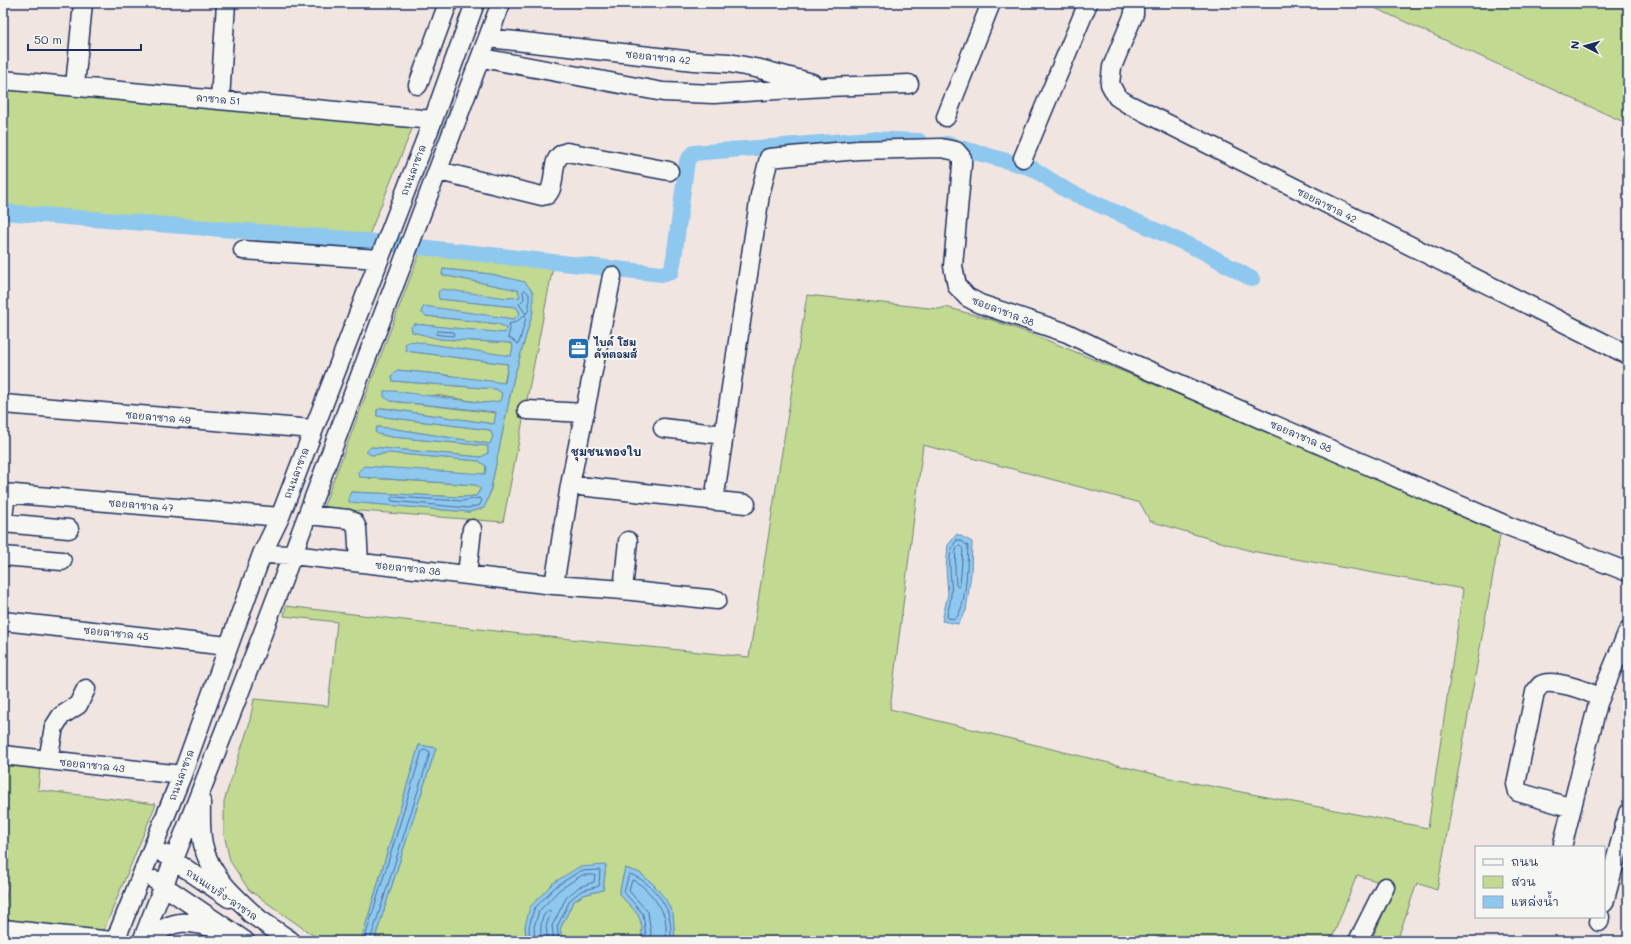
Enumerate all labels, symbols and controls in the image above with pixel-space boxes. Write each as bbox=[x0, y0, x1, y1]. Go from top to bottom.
scale bar bbox=[28, 26, 141, 52]
north arrow bbox=[1565, 26, 1605, 66]
text: 50 m bbox=[34, 31, 62, 47]
text: N bbox=[1567, 40, 1582, 50]
street label: ซอยลาซาล 42 bbox=[625, 47, 691, 67]
street label: ลาซาล 51 bbox=[195, 90, 241, 108]
street label: ถนนลาซาล bbox=[397, 142, 429, 198]
street label: ซอยลาซาล 42 bbox=[1295, 184, 1359, 226]
street label: ซอยลาซาล 38 bbox=[970, 293, 1036, 329]
office icon: ไบค์ โฮม คัทตอมส์ bbox=[566, 335, 592, 361]
place label: ไบค์ โฮม คัทตอมส์ bbox=[593, 335, 638, 361]
street label: ซอยลาซาล 49 bbox=[125, 407, 191, 427]
street label: ซอยลาซาล 38 bbox=[1268, 417, 1334, 455]
district label: ชุมชนทองใบ bbox=[571, 444, 641, 462]
street label: ถนนลาซาล bbox=[280, 445, 312, 501]
street label: ซอยลาซาล 47 bbox=[108, 495, 175, 515]
street label: ซอยลาซาล 38 bbox=[374, 558, 442, 578]
street label: ซอยลาซาล 45 bbox=[83, 623, 150, 643]
street label: ถนนลาซาล bbox=[165, 747, 197, 803]
street label: ซอยลาซาล 43 bbox=[59, 755, 126, 775]
legend bbox=[1475, 846, 1605, 918]
text: ถนน bbox=[1511, 853, 1539, 869]
street label: ถนนแบริ่ง-ลาซาล bbox=[183, 864, 261, 923]
text: สวน bbox=[1511, 873, 1536, 889]
text: แหล่งน้ำ bbox=[1511, 891, 1559, 909]

